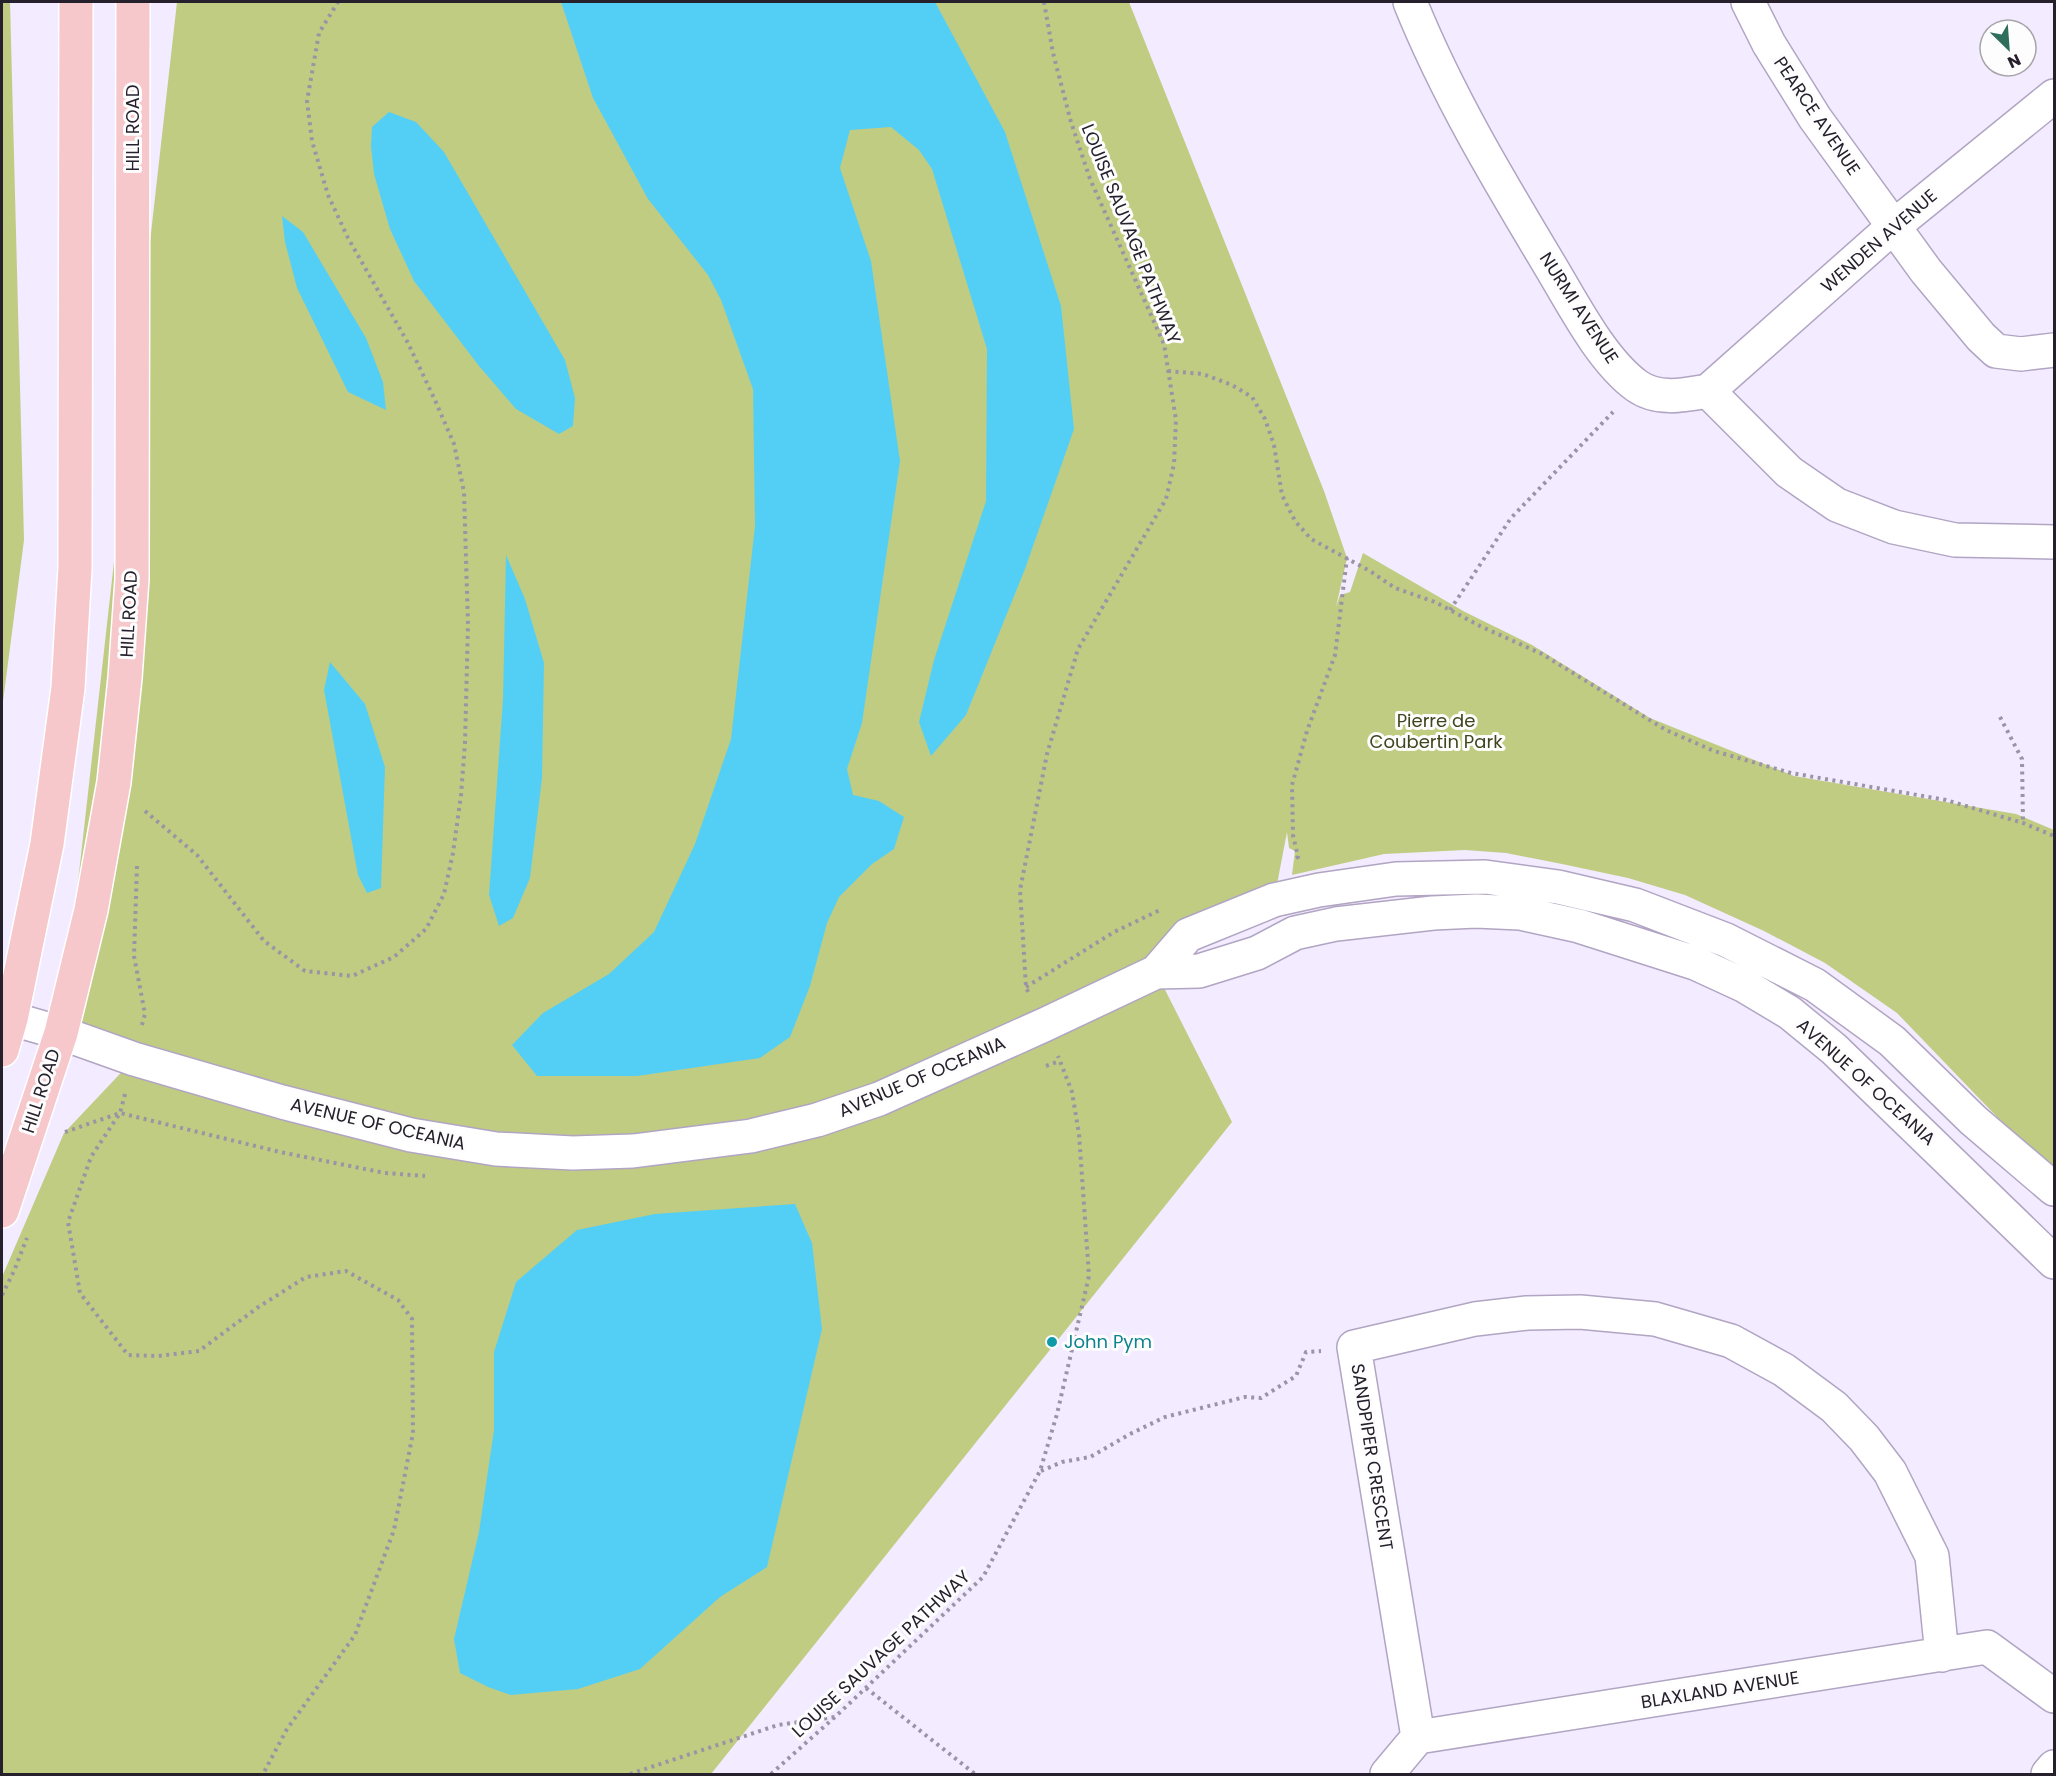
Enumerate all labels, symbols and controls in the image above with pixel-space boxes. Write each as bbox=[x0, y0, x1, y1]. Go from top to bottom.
north arrow bbox=[1978, 18, 2038, 78]
text: N bbox=[2004, 48, 2024, 74]
street label: PEARCE AVENUE bbox=[1768, 51, 1866, 180]
street label: HILL ROAD bbox=[120, 84, 145, 172]
street label: LOUISE SAUVAGE PATHWAY bbox=[1076, 120, 1187, 348]
street label: WENDEN AVENUE bbox=[1815, 183, 1942, 298]
street label: NURMI AVENUE bbox=[1534, 247, 1625, 368]
street label: HILL ROAD bbox=[114, 570, 143, 658]
park label: Pierre de Coubertin Park bbox=[1370, 708, 1503, 754]
street label: AVENUE OF OCEANIA bbox=[1791, 1012, 1941, 1151]
street label: AVENUE OF OCEANIA bbox=[835, 1030, 1009, 1123]
street label: HILL ROAD bbox=[15, 1046, 66, 1136]
street label: AVENUE OF OCEANIA bbox=[288, 1091, 468, 1156]
place label: John Pym bbox=[1064, 1329, 1152, 1354]
marker: John Pym bbox=[1045, 1335, 1059, 1349]
street label: SANDPIPER CRESCENT bbox=[1345, 1362, 1400, 1552]
street label: LOUISE SAUVAGE PATHWAY bbox=[786, 1564, 976, 1743]
street label: BLAXLAND AVENUE bbox=[1639, 1665, 1801, 1714]

